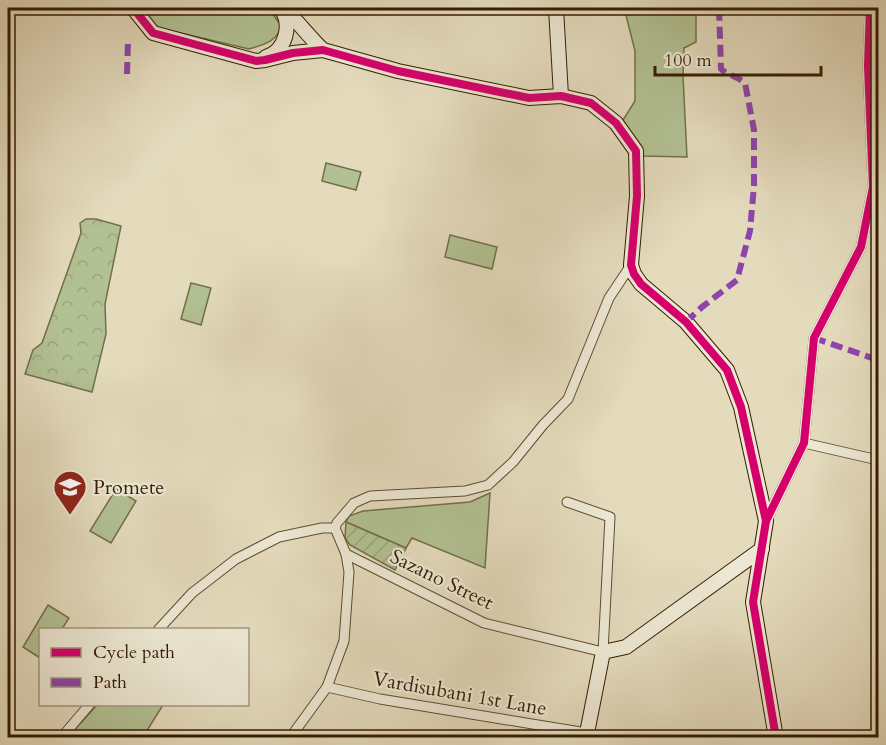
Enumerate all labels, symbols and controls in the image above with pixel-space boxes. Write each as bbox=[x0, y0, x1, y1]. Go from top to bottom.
scale bar bbox=[655, 39, 822, 77]
text: 100 m bbox=[664, 48, 712, 73]
school or university icon: Promete bbox=[52, 469, 88, 516]
place label: Promete bbox=[93, 474, 164, 501]
street label: Sazano Street bbox=[386, 543, 499, 616]
legend bbox=[39, 628, 249, 706]
text: Cycle path bbox=[93, 640, 175, 665]
street label: Vardisubani 1st Lane bbox=[371, 665, 549, 722]
text: Path bbox=[93, 670, 127, 695]

